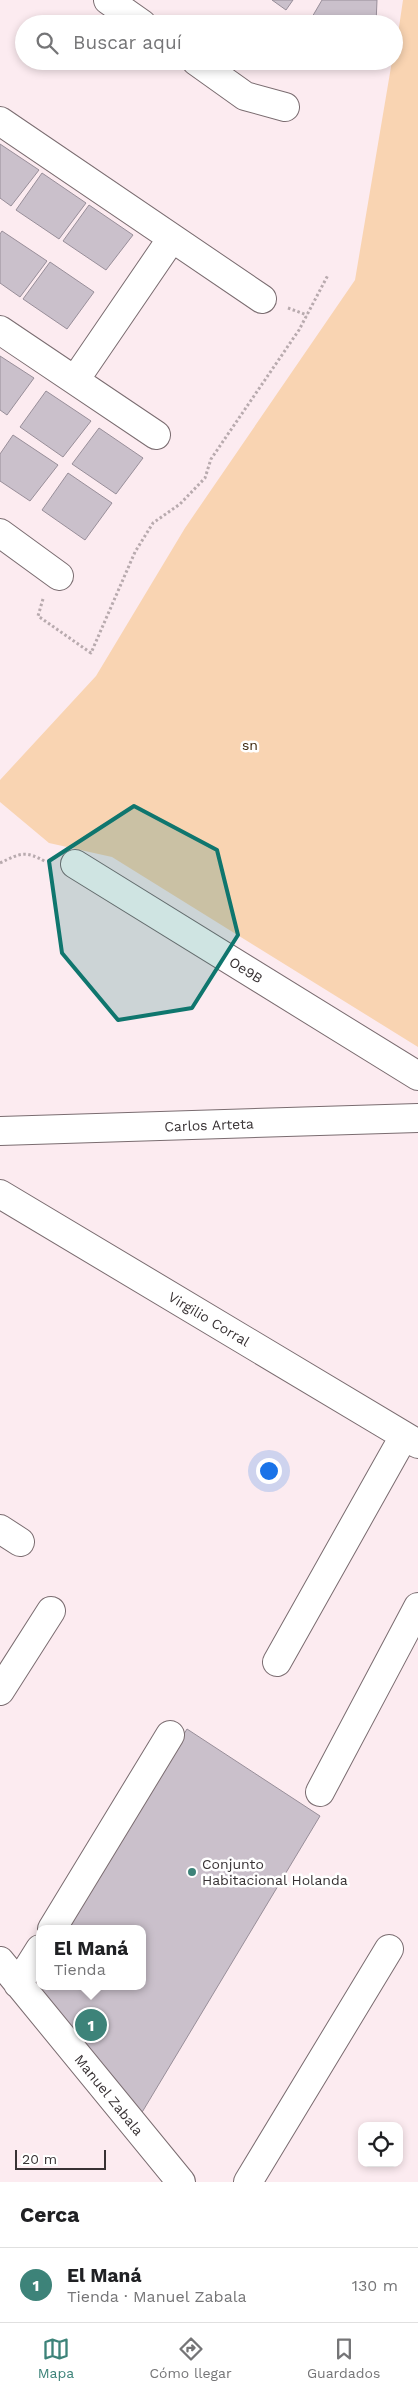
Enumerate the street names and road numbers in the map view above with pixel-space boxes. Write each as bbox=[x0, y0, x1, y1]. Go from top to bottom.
street label: Oe9B bbox=[226, 954, 266, 986]
street label: Carlos Arteta bbox=[164, 1115, 254, 1135]
street label: Virgilio Corral bbox=[165, 1288, 253, 1350]
street label: Manuel Zabala bbox=[72, 2051, 147, 2139]

